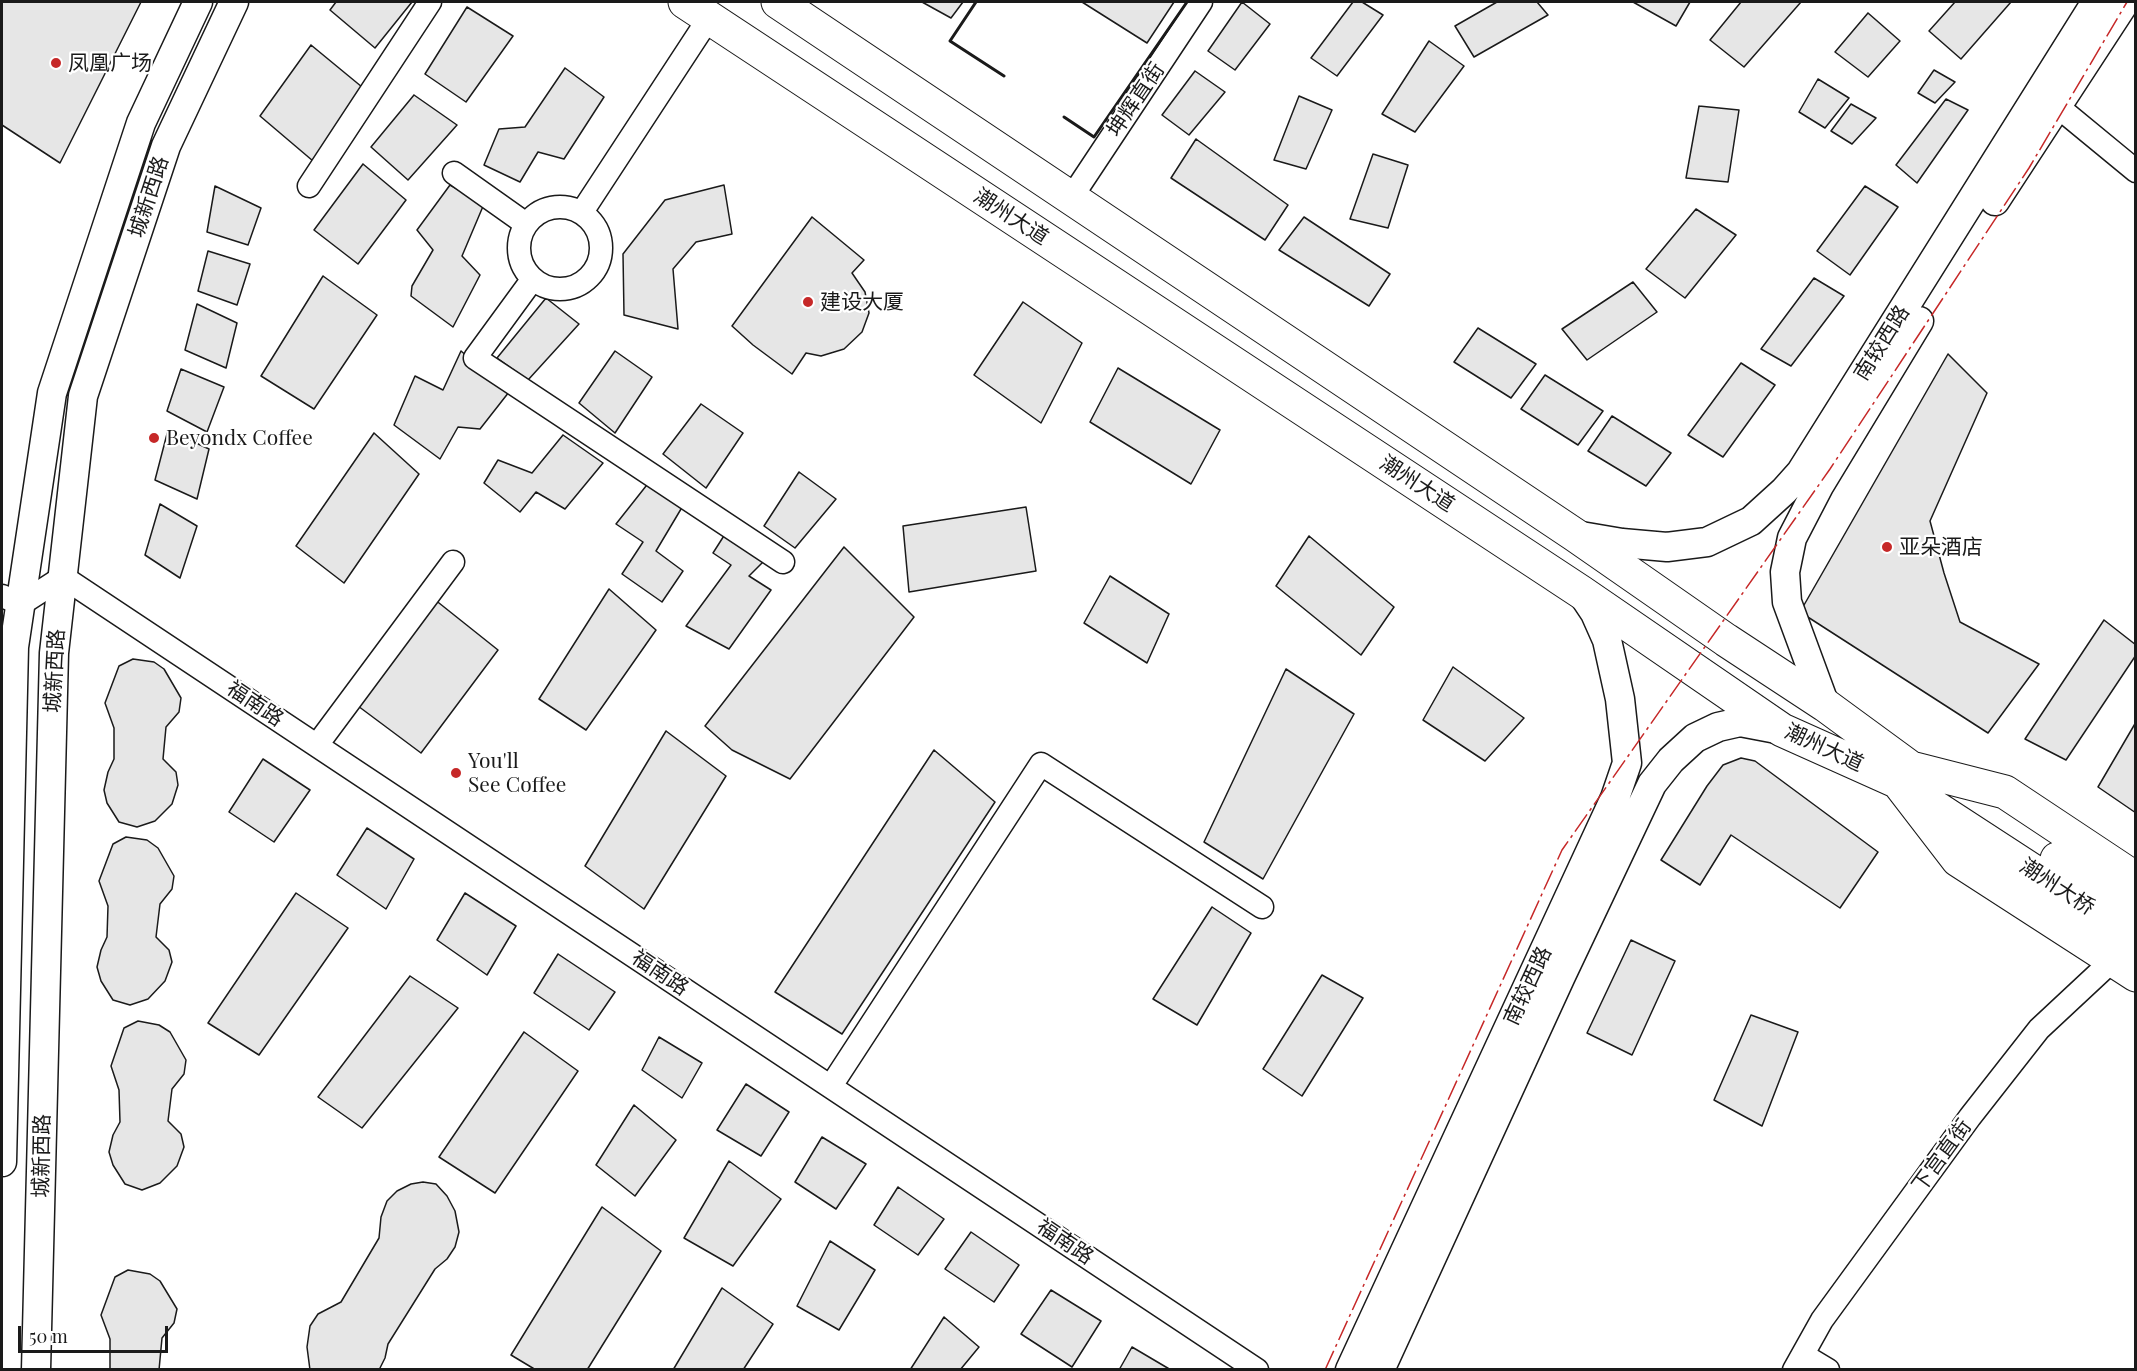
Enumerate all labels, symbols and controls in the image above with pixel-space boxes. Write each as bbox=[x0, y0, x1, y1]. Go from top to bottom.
place label: 凤凰广场 bbox=[68, 50, 152, 76]
marker: 凤凰广场 bbox=[49, 56, 63, 70]
street label: 坤辉直街 bbox=[1102, 58, 1170, 142]
street label: 城新西路 bbox=[124, 153, 174, 241]
street label: 潮州大道 bbox=[969, 184, 1053, 250]
place label: 建设大厦 bbox=[820, 289, 904, 315]
marker: 建设大厦 bbox=[801, 295, 815, 309]
street label: 南较西路 bbox=[1849, 301, 1915, 385]
place label: Beyondx Coffee bbox=[166, 425, 313, 451]
marker: Beyondx Coffee bbox=[147, 431, 161, 445]
street label: 潮州大道 bbox=[1375, 451, 1459, 517]
place label: 亚朵酒店 bbox=[1899, 534, 1983, 560]
marker: 亚朵酒店 bbox=[1880, 540, 1894, 554]
street label: 城新西路 bbox=[40, 628, 70, 714]
street label: 福南路 bbox=[222, 676, 288, 732]
street label: 潮州大道 bbox=[1781, 719, 1867, 777]
place label: You'll See Coffee bbox=[468, 748, 566, 798]
marker: You'll See Coffee bbox=[449, 766, 463, 780]
street label: 潮州大桥 bbox=[2015, 854, 2099, 920]
street label: 南较西路 bbox=[1499, 943, 1557, 1029]
street label: 福南路 bbox=[627, 945, 693, 1001]
street label: 城新西路 bbox=[29, 1114, 55, 1198]
street label: 下宫直街 bbox=[1907, 1115, 1977, 1197]
street label: 福南路 bbox=[1032, 1214, 1098, 1270]
scale bar bbox=[21, 1314, 171, 1352]
text: 50 m bbox=[29, 1324, 68, 1348]

